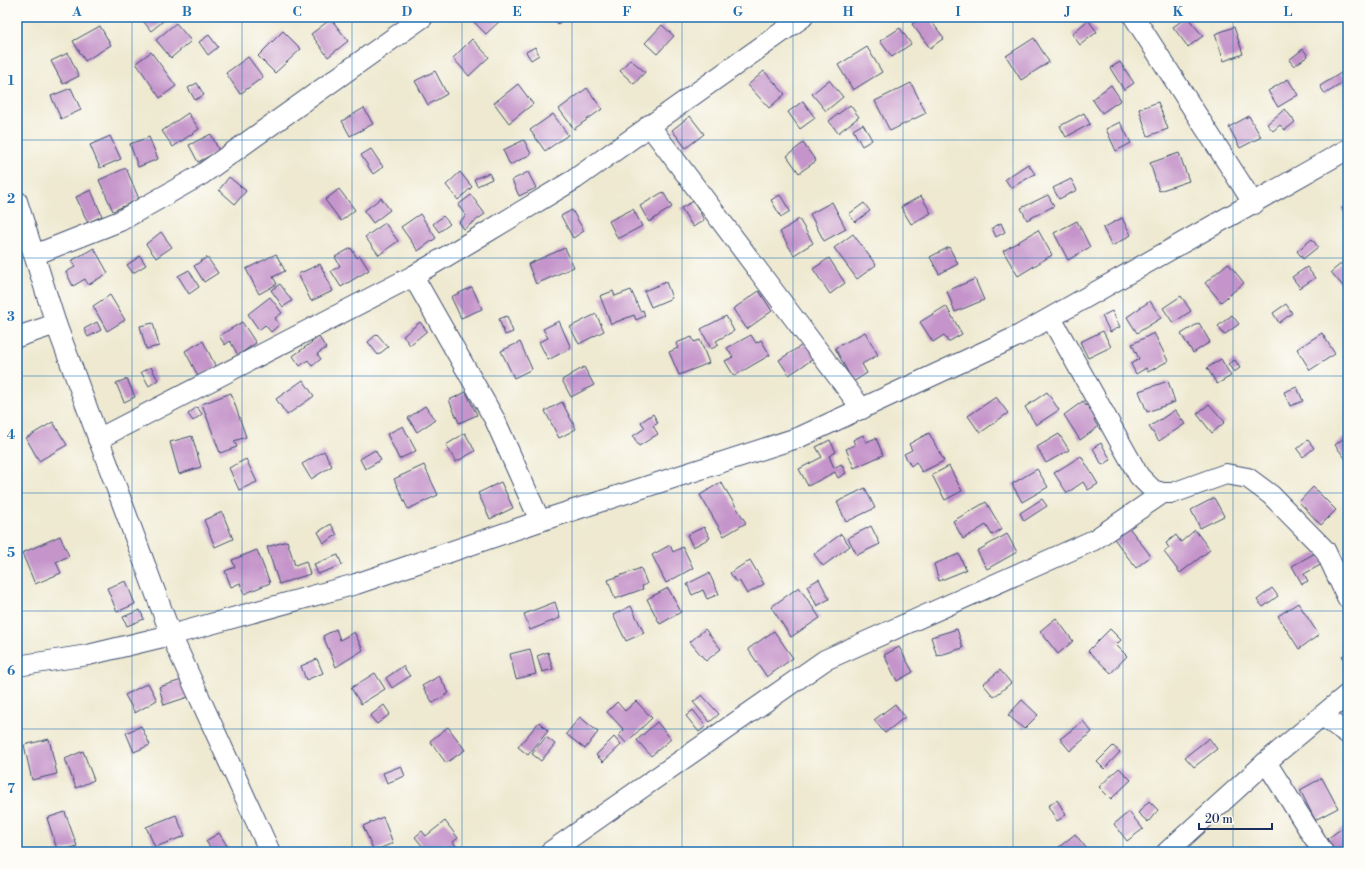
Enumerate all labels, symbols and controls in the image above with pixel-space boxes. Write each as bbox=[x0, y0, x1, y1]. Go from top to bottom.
text: A bbox=[71, 4, 82, 20]
text: B bbox=[182, 4, 192, 20]
text: C bbox=[292, 4, 302, 20]
text: D bbox=[402, 4, 412, 20]
text: E bbox=[512, 4, 522, 20]
text: F bbox=[622, 4, 632, 20]
text: G bbox=[733, 4, 744, 20]
text: H bbox=[843, 4, 854, 20]
text: I bbox=[955, 4, 961, 20]
text: J bbox=[1063, 4, 1071, 20]
text: K bbox=[1173, 4, 1184, 20]
text: L bbox=[1284, 4, 1293, 20]
text: 1 bbox=[8, 73, 15, 89]
text: 2 bbox=[7, 191, 15, 207]
text: 3 bbox=[7, 309, 15, 325]
text: 4 bbox=[7, 427, 16, 443]
text: 5 bbox=[7, 545, 15, 561]
text: 6 bbox=[7, 663, 15, 679]
text: 7 bbox=[7, 781, 15, 797]
scale bar bbox=[1199, 805, 1272, 831]
text: 20 m bbox=[1205, 812, 1233, 827]

